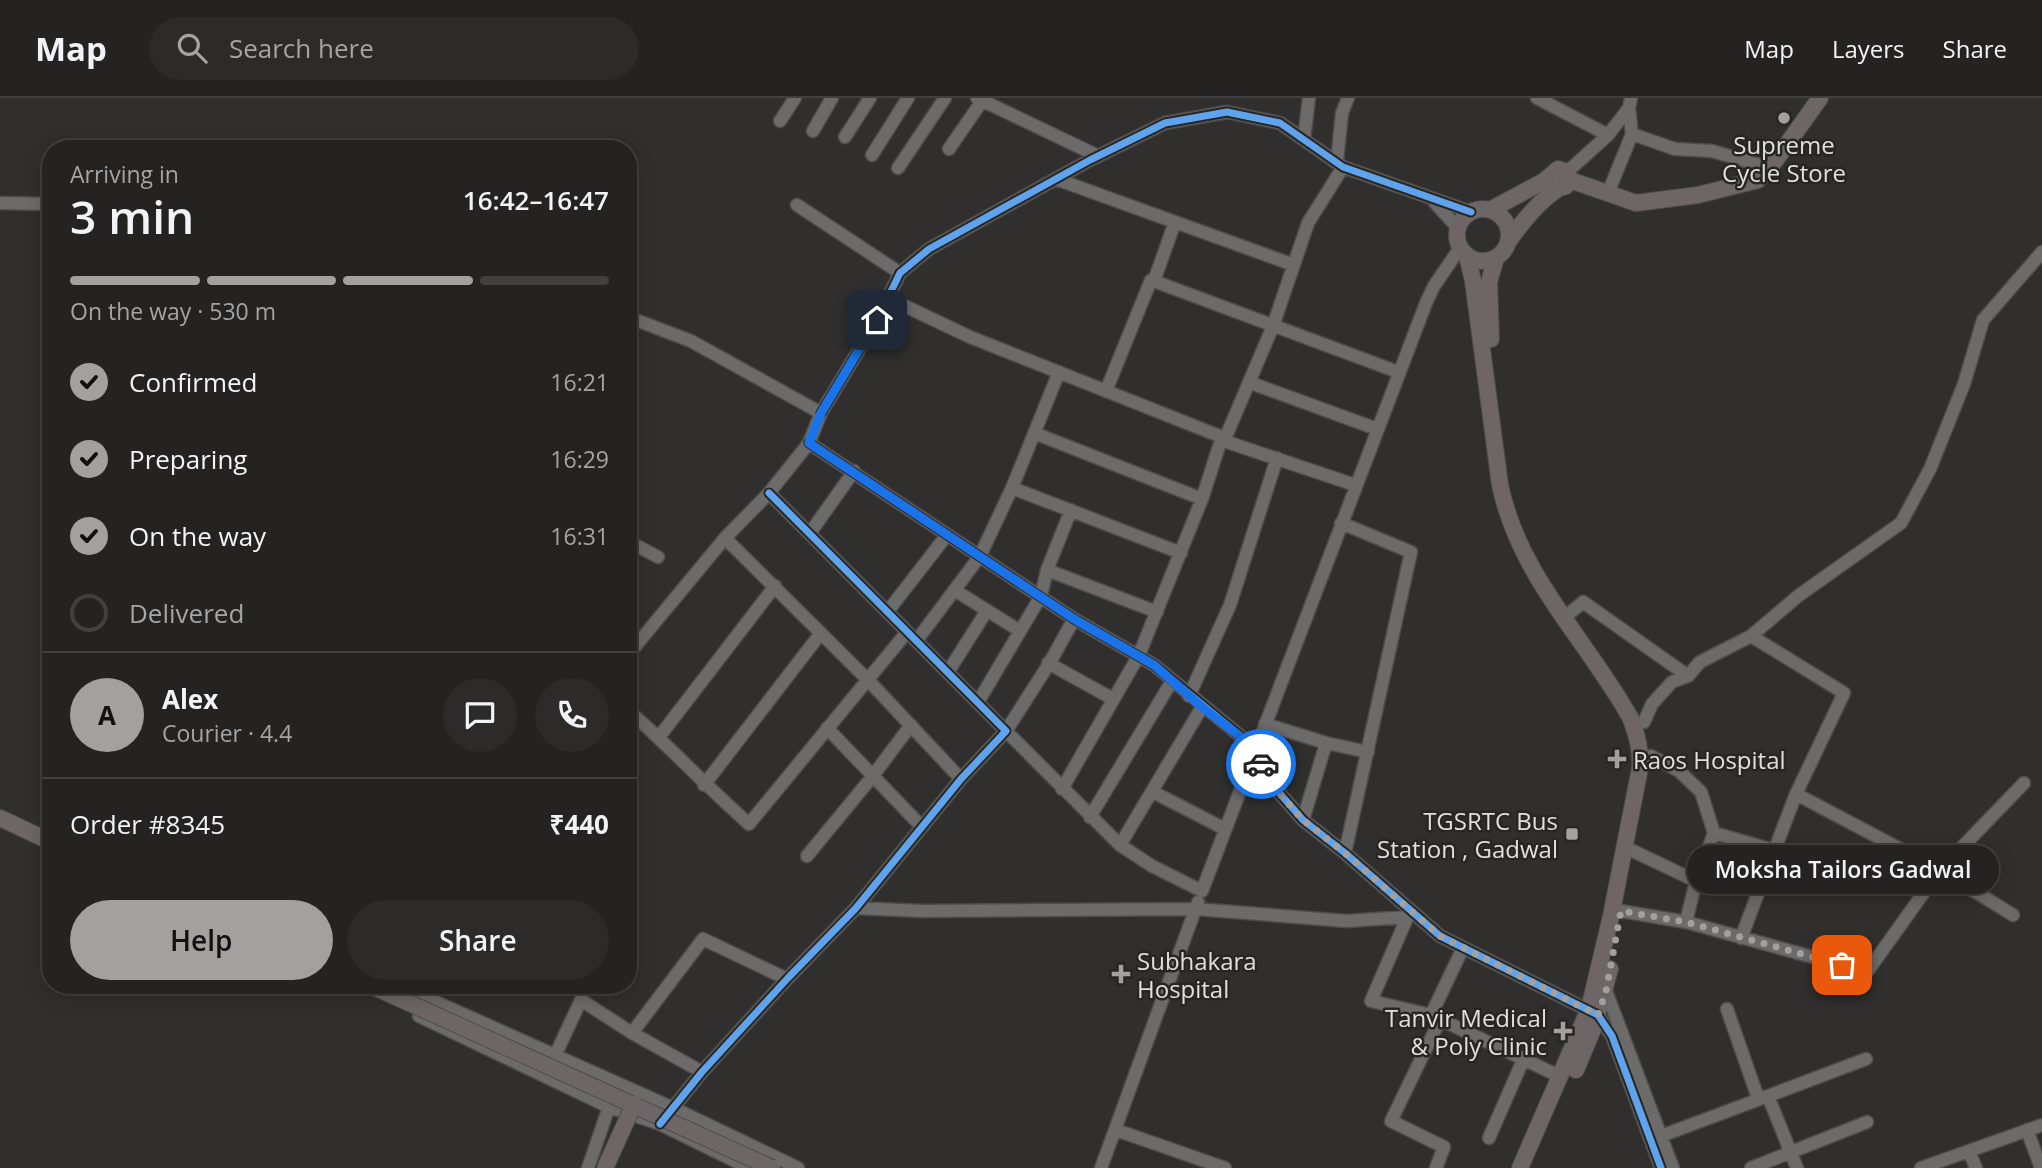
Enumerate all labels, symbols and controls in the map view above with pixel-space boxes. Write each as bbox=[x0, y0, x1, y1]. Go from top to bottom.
search box bbox=[149, 17, 639, 80]
text: Map bbox=[35, 26, 107, 71]
icon: search bbox=[173, 29, 211, 67]
text: Search here bbox=[229, 30, 374, 66]
text: Map bbox=[1744, 32, 1794, 65]
text: Layers bbox=[1832, 32, 1905, 65]
text: Share bbox=[1943, 32, 2007, 65]
marker: Supreme Cycle Store bbox=[1776, 110, 1792, 126]
place label: Supreme Cycle Store bbox=[1722, 128, 1846, 189]
text: Arriving in bbox=[70, 158, 179, 190]
text: 16:42–16:47 bbox=[463, 182, 609, 218]
text: 3 min bbox=[70, 185, 194, 247]
pin bbox=[847, 290, 907, 350]
text: On the way · 530 m bbox=[70, 295, 276, 327]
icon: home bbox=[858, 301, 896, 339]
icon: check bbox=[70, 363, 108, 401]
text: Confirmed bbox=[129, 364, 257, 400]
text: 16:21 bbox=[550, 366, 609, 398]
icon: check bbox=[70, 440, 108, 478]
text: Preparing bbox=[129, 441, 247, 477]
text: 16:29 bbox=[550, 443, 609, 475]
icon: check bbox=[70, 517, 108, 555]
text: On the way bbox=[129, 518, 266, 554]
text: 16:31 bbox=[550, 520, 609, 552]
text: Delivered bbox=[129, 595, 244, 631]
button: chat bbox=[443, 678, 517, 752]
button: phone bbox=[535, 678, 609, 752]
text: Alex bbox=[162, 681, 218, 717]
text: A bbox=[98, 697, 116, 733]
text: Courier · 4.4 bbox=[162, 717, 292, 749]
courier bbox=[1226, 729, 1296, 799]
place label: Raos Hospital bbox=[1633, 743, 1786, 776]
icon: car bbox=[1242, 745, 1280, 783]
marker: Raos Hospital bbox=[1607, 749, 1627, 769]
place label: TGSRTC Bus Station , Gadwal bbox=[1377, 804, 1558, 865]
text: Order #8345 bbox=[70, 806, 225, 842]
text: ₹440 bbox=[550, 806, 609, 842]
marker: TGSRTC Bus Station , Gadwal bbox=[1564, 826, 1580, 842]
callout: Moksha Tailors Gadwal bbox=[1686, 846, 1998, 895]
text: Moksha Tailors Gadwal bbox=[1715, 853, 1971, 885]
button: Help bbox=[70, 900, 333, 980]
button: Share bbox=[347, 900, 609, 980]
pin bbox=[1812, 935, 1872, 995]
place label: Subhakara Hospital bbox=[1137, 944, 1257, 1005]
icon: bag bbox=[1823, 946, 1861, 984]
marker: Subhakara Hospital bbox=[1111, 964, 1131, 984]
place label: Tanvir Medical & Poly Clinic bbox=[1385, 1001, 1547, 1062]
marker: Tanvir Medical & Poly Clinic bbox=[1553, 1021, 1573, 1041]

